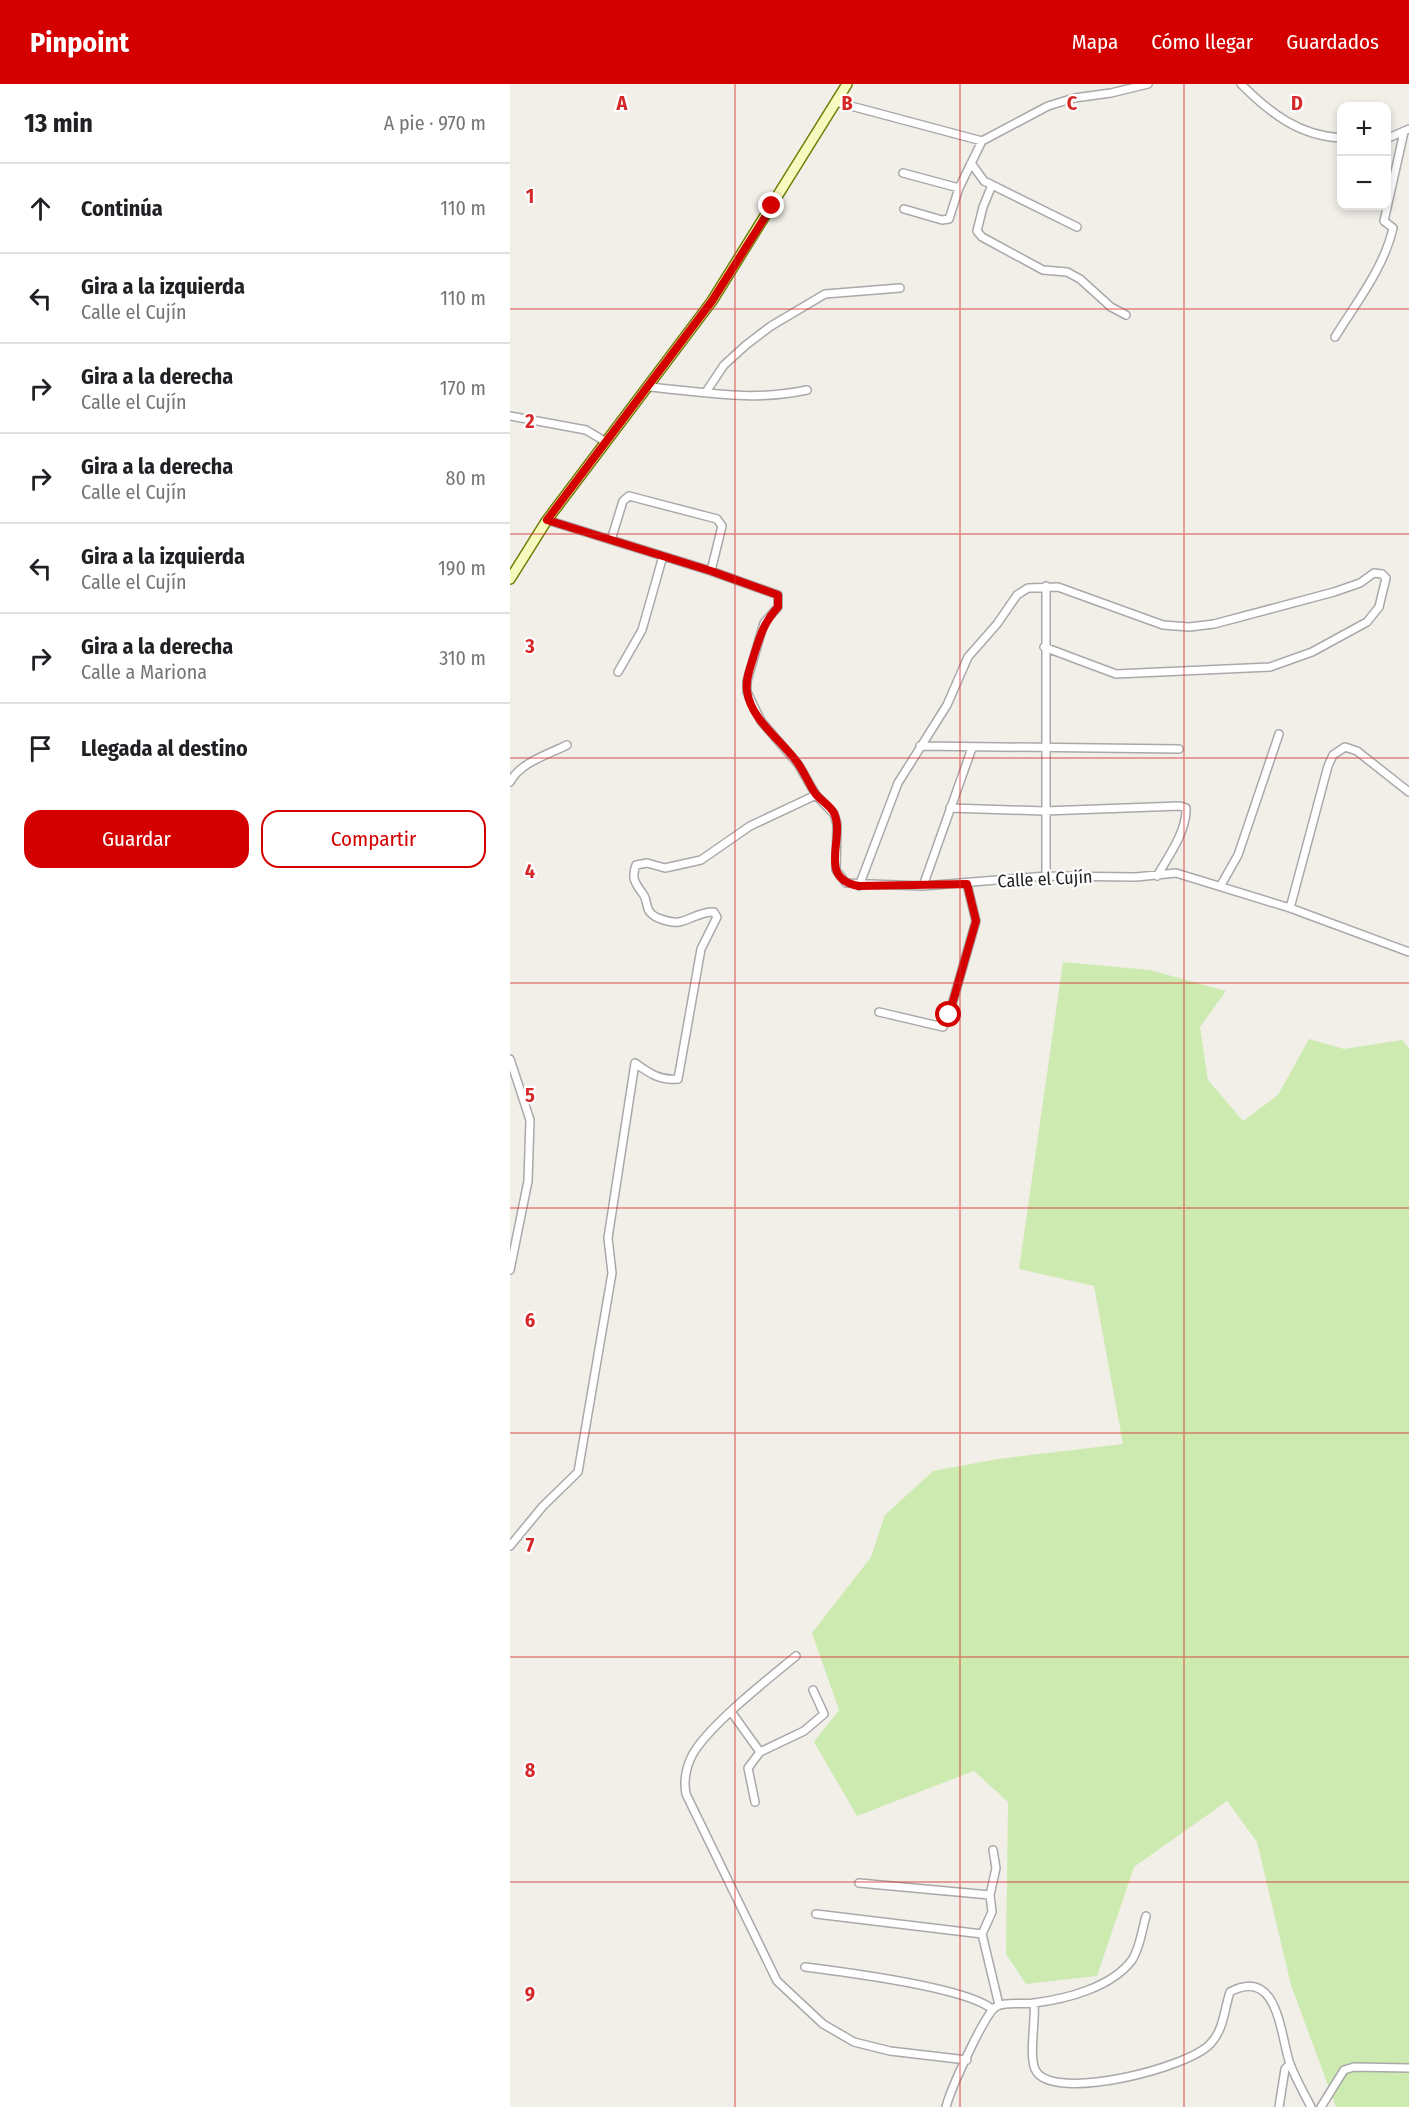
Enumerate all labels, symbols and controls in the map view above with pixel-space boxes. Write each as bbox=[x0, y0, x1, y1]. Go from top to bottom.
text: Pinpoint bbox=[30, 26, 129, 59]
text: Mapa bbox=[1072, 29, 1118, 55]
text: Cómo llegar bbox=[1151, 29, 1253, 55]
text: Guardados bbox=[1286, 29, 1379, 55]
text: A bbox=[616, 91, 629, 115]
text: B bbox=[841, 91, 853, 115]
text: C bbox=[1067, 91, 1078, 115]
text: D bbox=[1291, 91, 1303, 115]
map controls bbox=[1337, 102, 1391, 210]
button: + bbox=[1337, 102, 1391, 156]
text: 13 min bbox=[24, 108, 93, 139]
text: A pie · 970 m bbox=[384, 111, 486, 135]
button: − bbox=[1337, 156, 1391, 210]
text: 1 bbox=[526, 184, 534, 208]
icon: ahead bbox=[24, 192, 57, 225]
route end bbox=[758, 192, 784, 218]
text: Continúa bbox=[81, 195, 163, 222]
text: 110 m bbox=[440, 196, 486, 220]
text: Gira a la izquierda bbox=[81, 273, 245, 300]
icon: left bbox=[24, 282, 57, 315]
text: 110 m bbox=[440, 286, 486, 310]
text: Calle el Cujín bbox=[81, 300, 187, 324]
text: Gira a la derecha bbox=[81, 363, 233, 390]
icon: right bbox=[24, 372, 57, 405]
text: 170 m bbox=[440, 376, 486, 400]
text: Calle el Cujín bbox=[81, 390, 187, 414]
text: 2 bbox=[524, 409, 535, 433]
text: Gira a la derecha bbox=[81, 453, 233, 480]
icon: right bbox=[24, 462, 57, 495]
text: 80 m bbox=[446, 466, 486, 490]
text: Calle el Cujín bbox=[81, 480, 187, 504]
text: Gira a la izquierda bbox=[81, 543, 245, 570]
icon: left bbox=[24, 552, 57, 585]
text: 190 m bbox=[438, 556, 486, 580]
text: Calle el Cujín bbox=[81, 570, 187, 594]
text: Gira a la derecha bbox=[81, 633, 233, 660]
text: 3 bbox=[524, 634, 535, 658]
icon: right bbox=[24, 642, 57, 675]
text: 310 m bbox=[439, 646, 486, 670]
text: Calle a Mariona bbox=[81, 660, 207, 684]
icon: arrive bbox=[24, 732, 57, 765]
text: Llegada al destino bbox=[81, 735, 248, 762]
button: Guardar bbox=[24, 810, 249, 868]
button: Compartir bbox=[261, 810, 486, 868]
text: 4 bbox=[525, 859, 535, 883]
street label: Calle el Cujín bbox=[997, 866, 1093, 892]
route start bbox=[935, 1001, 961, 1027]
text: 5 bbox=[525, 1083, 535, 1107]
text: 6 bbox=[525, 1308, 535, 1332]
text: 7 bbox=[526, 1533, 535, 1557]
text: 8 bbox=[525, 1758, 536, 1782]
text: 9 bbox=[525, 1982, 535, 2006]

